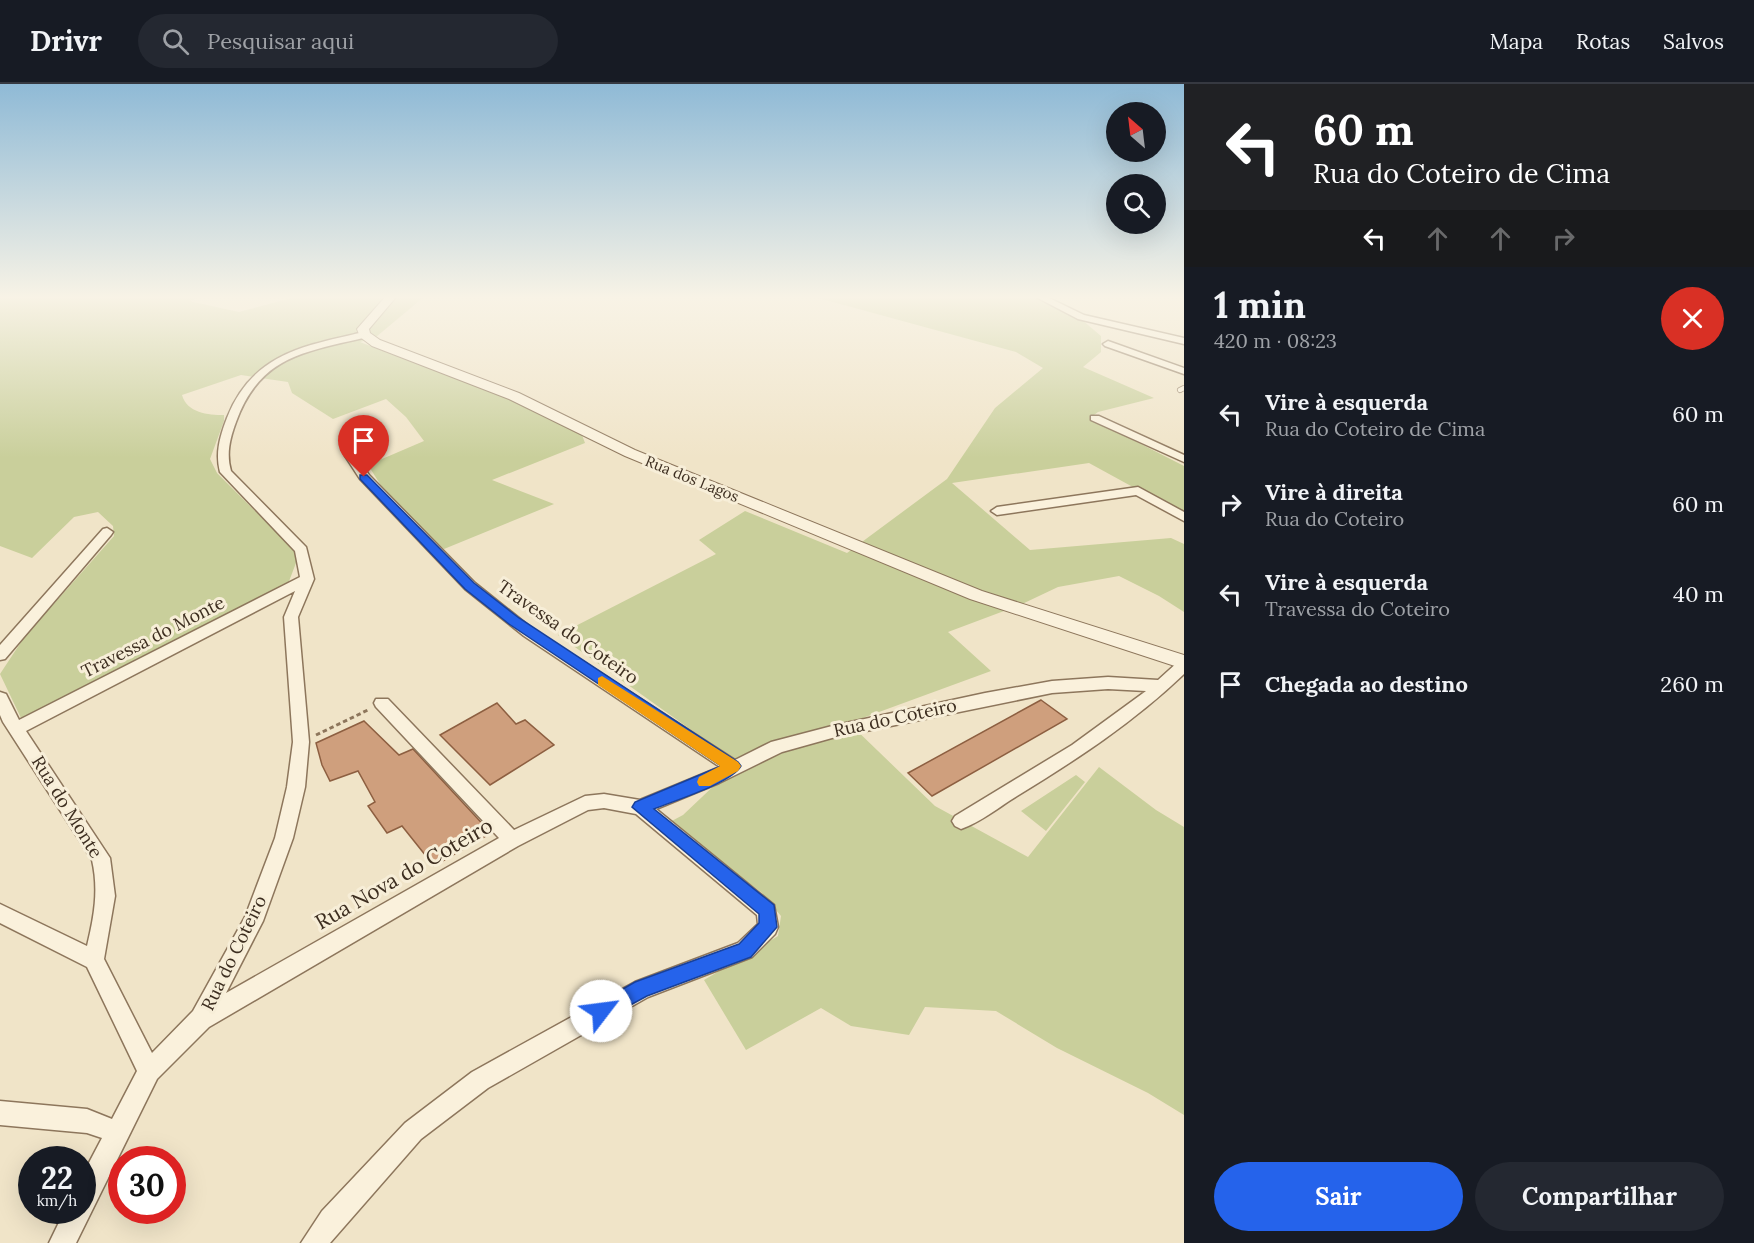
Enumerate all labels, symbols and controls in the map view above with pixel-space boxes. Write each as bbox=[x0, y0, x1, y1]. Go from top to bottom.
search box bbox=[138, 14, 558, 68]
text: Drivr bbox=[30, 23, 102, 59]
icon: search bbox=[159, 25, 192, 58]
text: Pesquisar aqui bbox=[207, 27, 354, 55]
text: Mapa bbox=[1490, 28, 1543, 55]
text: Rotas bbox=[1576, 28, 1630, 55]
text: Salvos bbox=[1663, 28, 1724, 55]
north arrow bbox=[1106, 102, 1166, 162]
map controls bbox=[1106, 102, 1166, 234]
text: 60 m bbox=[1313, 103, 1414, 157]
icon: left bbox=[1214, 108, 1292, 186]
text: Rua do Coteiro de Cima bbox=[1313, 156, 1610, 190]
button: search bbox=[1106, 174, 1166, 234]
icon: left bbox=[1358, 222, 1391, 255]
icon: ahead bbox=[1421, 222, 1454, 255]
icon: ahead bbox=[1484, 222, 1517, 255]
icon: right bbox=[1547, 222, 1580, 255]
text: 1 min bbox=[1214, 282, 1306, 328]
button: close bbox=[1661, 287, 1724, 350]
text: 420 m · 08:23 bbox=[1214, 328, 1337, 353]
text: Vire à esquerda bbox=[1265, 388, 1428, 416]
icon: left bbox=[1214, 398, 1247, 431]
text: 60 m bbox=[1672, 400, 1724, 428]
pin bbox=[338, 415, 389, 477]
text: Rua do Coteiro de Cima bbox=[1265, 416, 1485, 441]
icon: arrive bbox=[347, 424, 380, 457]
street label: Rua dos Lagos bbox=[643, 451, 742, 506]
text: Vire à direita bbox=[1265, 478, 1403, 506]
icon: right bbox=[1214, 488, 1247, 521]
text: 60 m bbox=[1672, 490, 1724, 518]
text: Rua do Coteiro bbox=[1265, 506, 1404, 531]
text: Vire à esquerda bbox=[1265, 568, 1428, 596]
street label: Travessa do Coteiro bbox=[493, 574, 643, 689]
icon: left bbox=[1214, 578, 1247, 611]
text: 40 m bbox=[1673, 580, 1724, 608]
street label: Travessa do Monte bbox=[77, 590, 229, 683]
text: Travessa do Coteiro bbox=[1265, 596, 1450, 621]
icon: arrive bbox=[1214, 668, 1247, 701]
text: Chegada ao destino bbox=[1265, 670, 1468, 698]
text: 260 m bbox=[1660, 670, 1724, 698]
street label: Rua do Coteiro bbox=[831, 693, 959, 742]
street label: Rua do Monte bbox=[27, 751, 108, 862]
street label: Rua Nova do Coteiro bbox=[310, 812, 497, 935]
street label: Rua do Coteiro bbox=[196, 891, 271, 1014]
position arrow bbox=[569, 979, 633, 1043]
speed limit sign: 30 bbox=[108, 1146, 186, 1224]
text: 22 bbox=[41, 1159, 73, 1197]
button: Sair bbox=[1214, 1162, 1463, 1231]
button: Compartilhar bbox=[1475, 1162, 1724, 1231]
text: km/h bbox=[37, 1191, 77, 1210]

